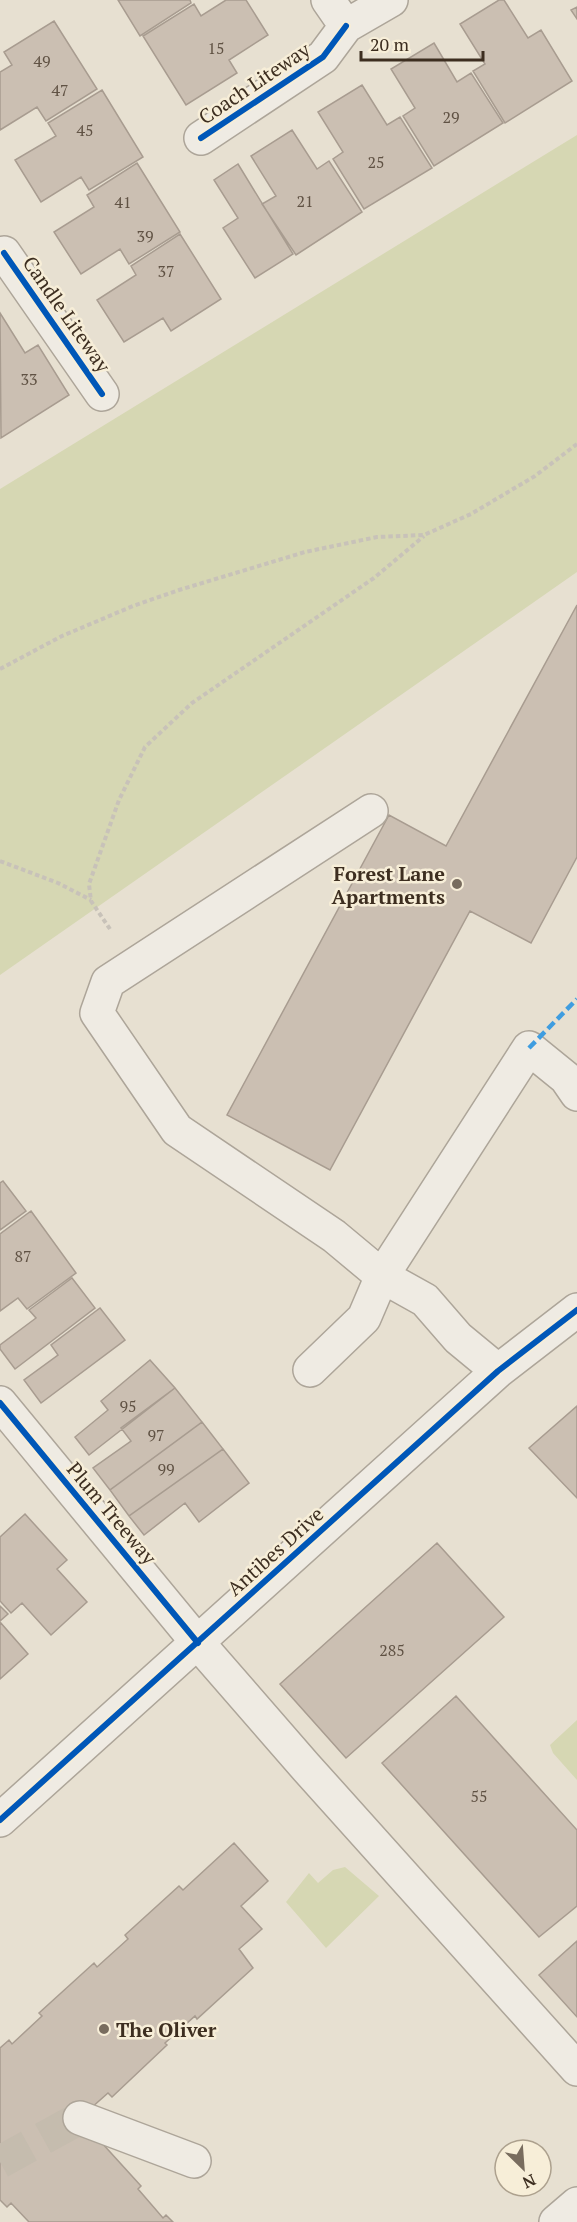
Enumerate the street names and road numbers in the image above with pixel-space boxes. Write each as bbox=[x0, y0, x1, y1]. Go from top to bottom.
street label: Coach Liteway bbox=[193, 35, 316, 130]
street label: Candle Liteway bbox=[17, 251, 118, 378]
street label: Plum Treeway bbox=[61, 1456, 163, 1571]
street label: Antibes Drive bbox=[221, 1500, 329, 1602]

